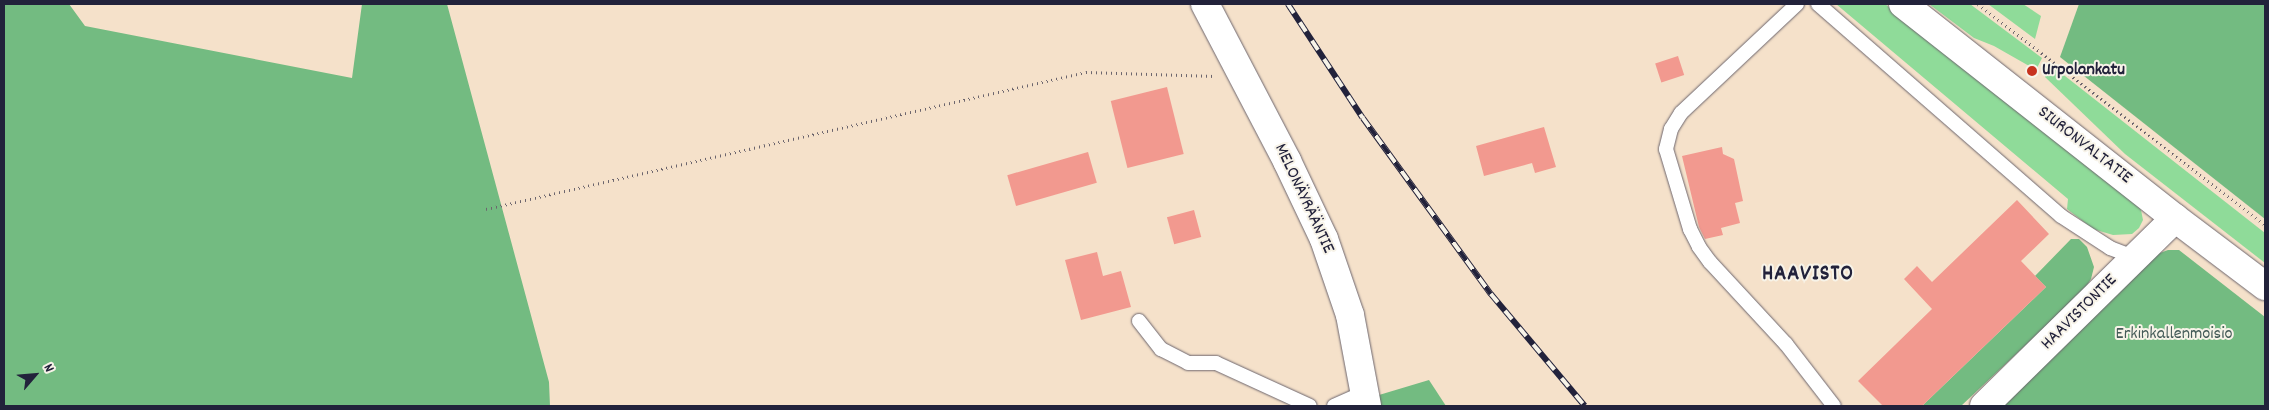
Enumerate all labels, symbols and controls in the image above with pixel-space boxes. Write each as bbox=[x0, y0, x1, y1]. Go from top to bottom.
place label: Urpolankatu bbox=[2042, 60, 2125, 82]
marker: Urpolankatu bbox=[2026, 65, 2038, 77]
street label: SIURONVALTATIE bbox=[2032, 102, 2136, 190]
street label: MELONÄYRÄÄNTIE bbox=[1268, 141, 1338, 257]
district label: HAAVISTO bbox=[1761, 262, 1855, 288]
street label: HAAVISTONTIE bbox=[2038, 271, 2122, 355]
park label: Erkinkallenmoisio bbox=[2115, 324, 2233, 346]
north arrow bbox=[10, 350, 60, 400]
text: N bbox=[38, 361, 59, 376]

